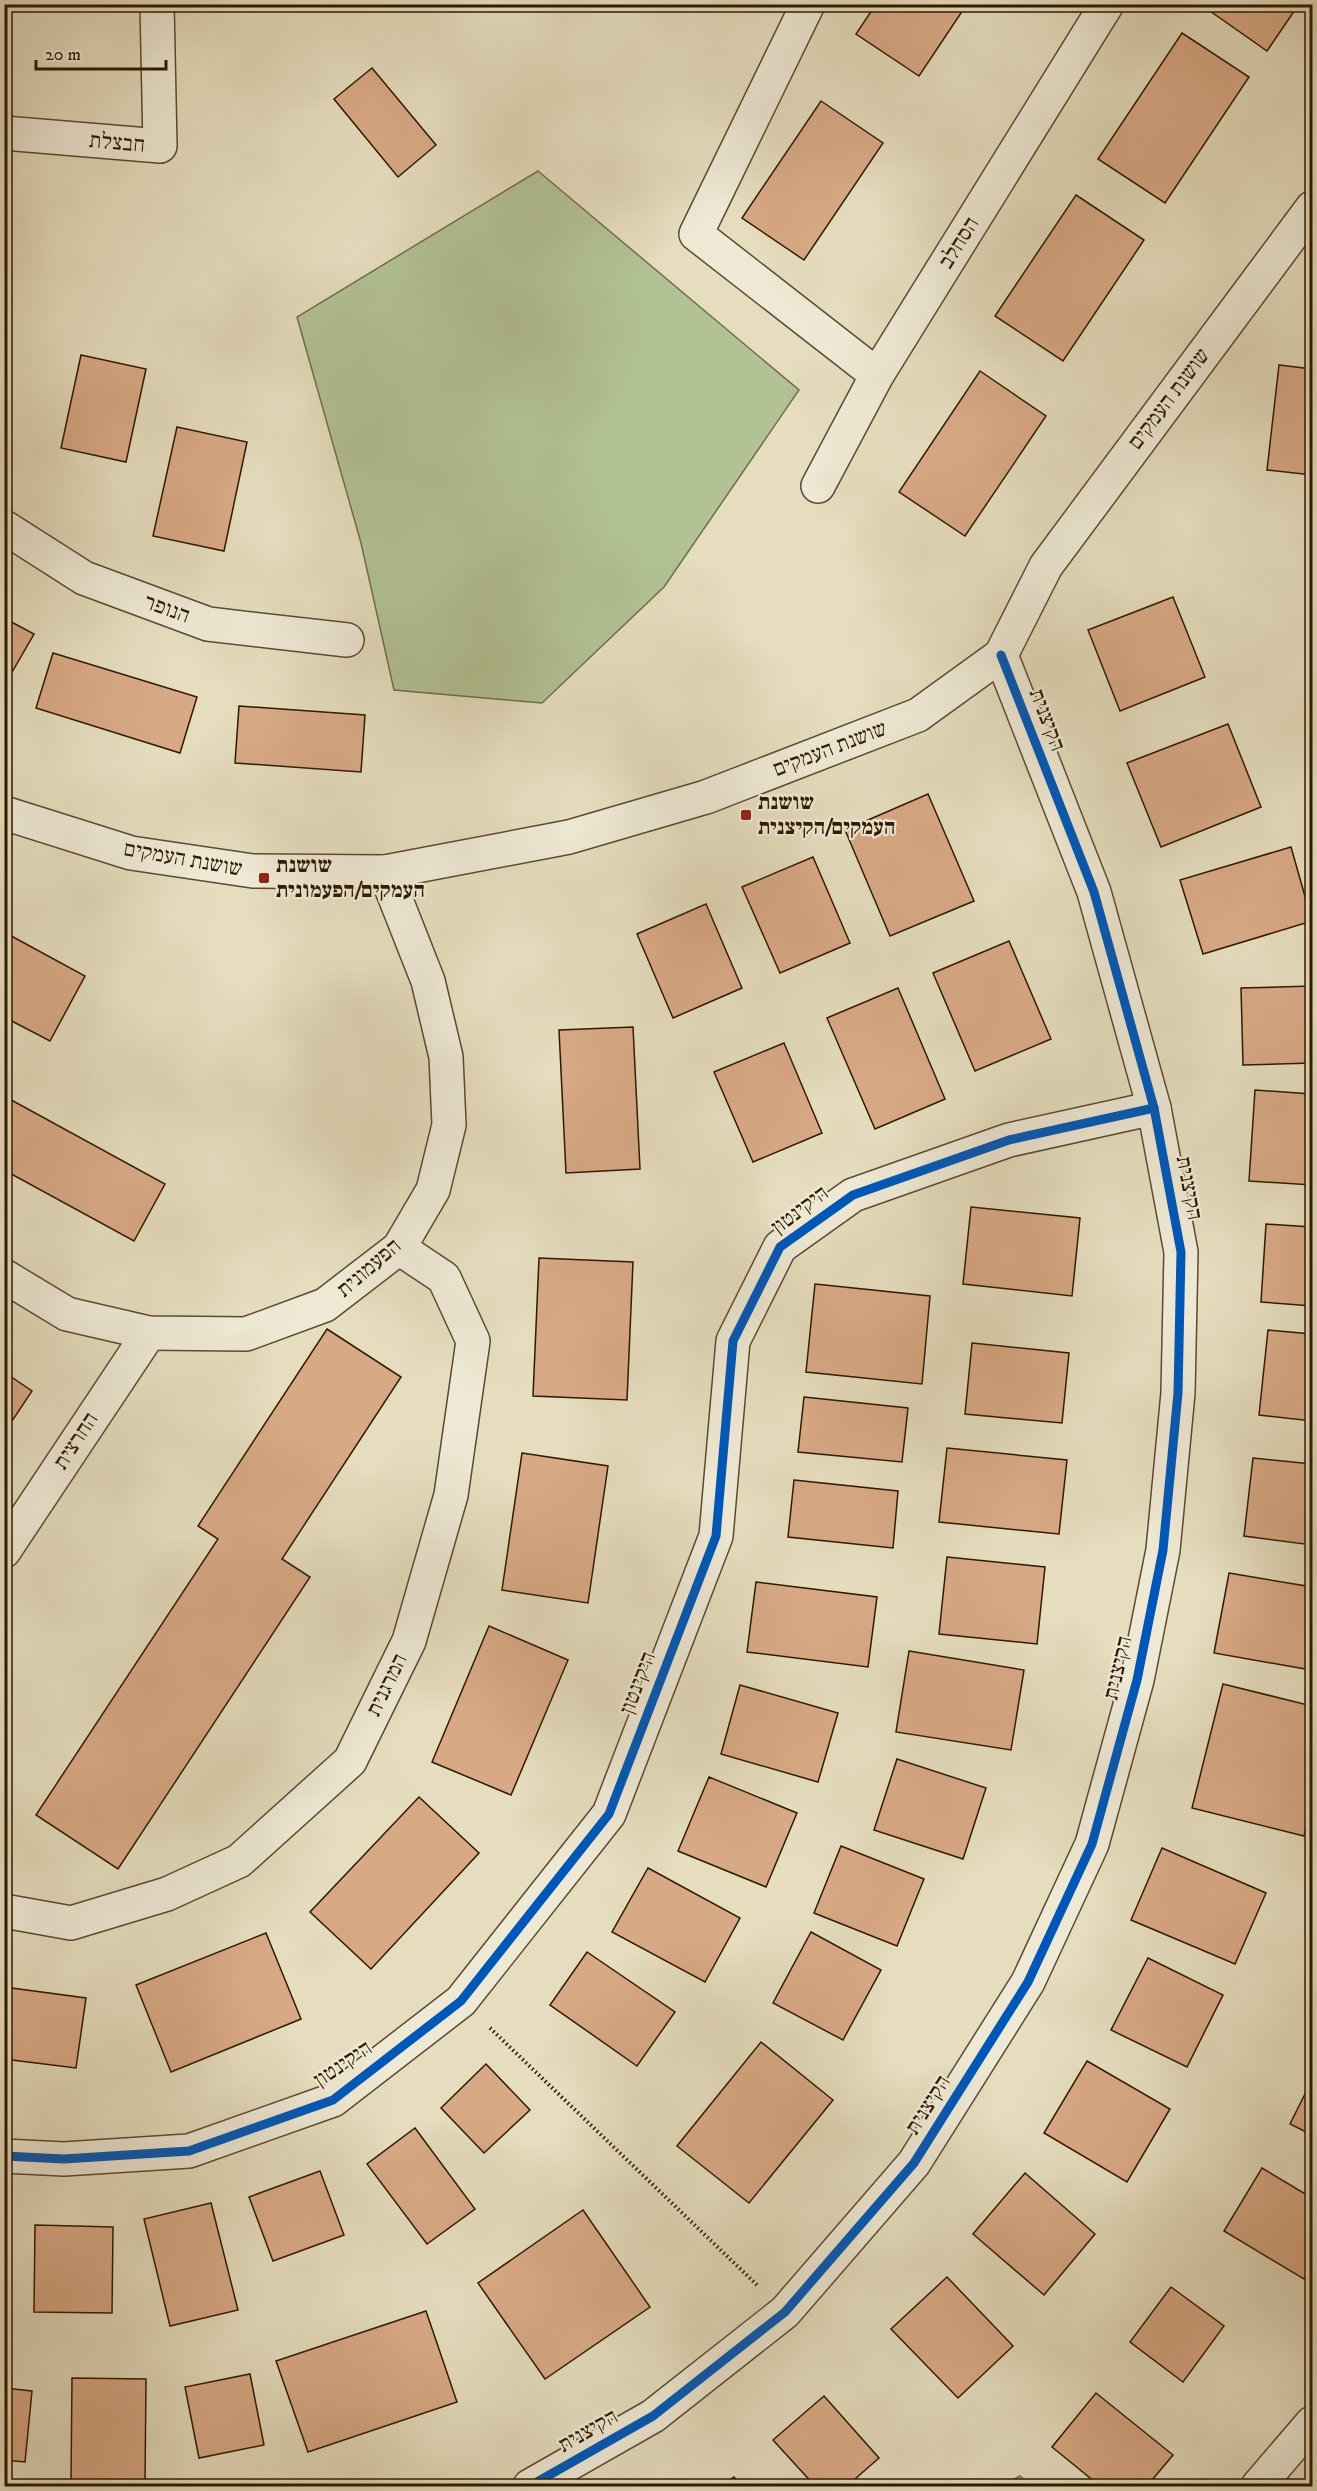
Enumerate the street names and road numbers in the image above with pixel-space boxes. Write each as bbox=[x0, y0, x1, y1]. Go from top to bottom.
street label: חבצלת bbox=[88, 127, 146, 159]
street label: הסחלב bbox=[933, 212, 985, 274]
street label: שושנת העמקים bbox=[1122, 343, 1216, 455]
street label: הנופר bbox=[140, 588, 194, 630]
street label: הקיצנית bbox=[1023, 685, 1071, 755]
street label: שושנת העמקים bbox=[769, 715, 891, 783]
street label: שושנת העמקים bbox=[122, 835, 244, 883]
street label: הקיצנית bbox=[1170, 1154, 1208, 1222]
street label: היקינטון bbox=[766, 1180, 834, 1240]
street label: הפעמונית bbox=[331, 1233, 407, 1303]
street label: החרצית bbox=[48, 1407, 104, 1475]
street label: הקיצנית bbox=[1098, 1633, 1138, 1703]
street label: היקינטון bbox=[614, 1648, 662, 1718]
street label: המרגנית bbox=[360, 1649, 414, 1721]
street label: היקינטון bbox=[309, 2035, 377, 2093]
street label: הקיצנית bbox=[899, 2070, 957, 2140]
street label: הקיצנית bbox=[553, 2403, 623, 2459]

